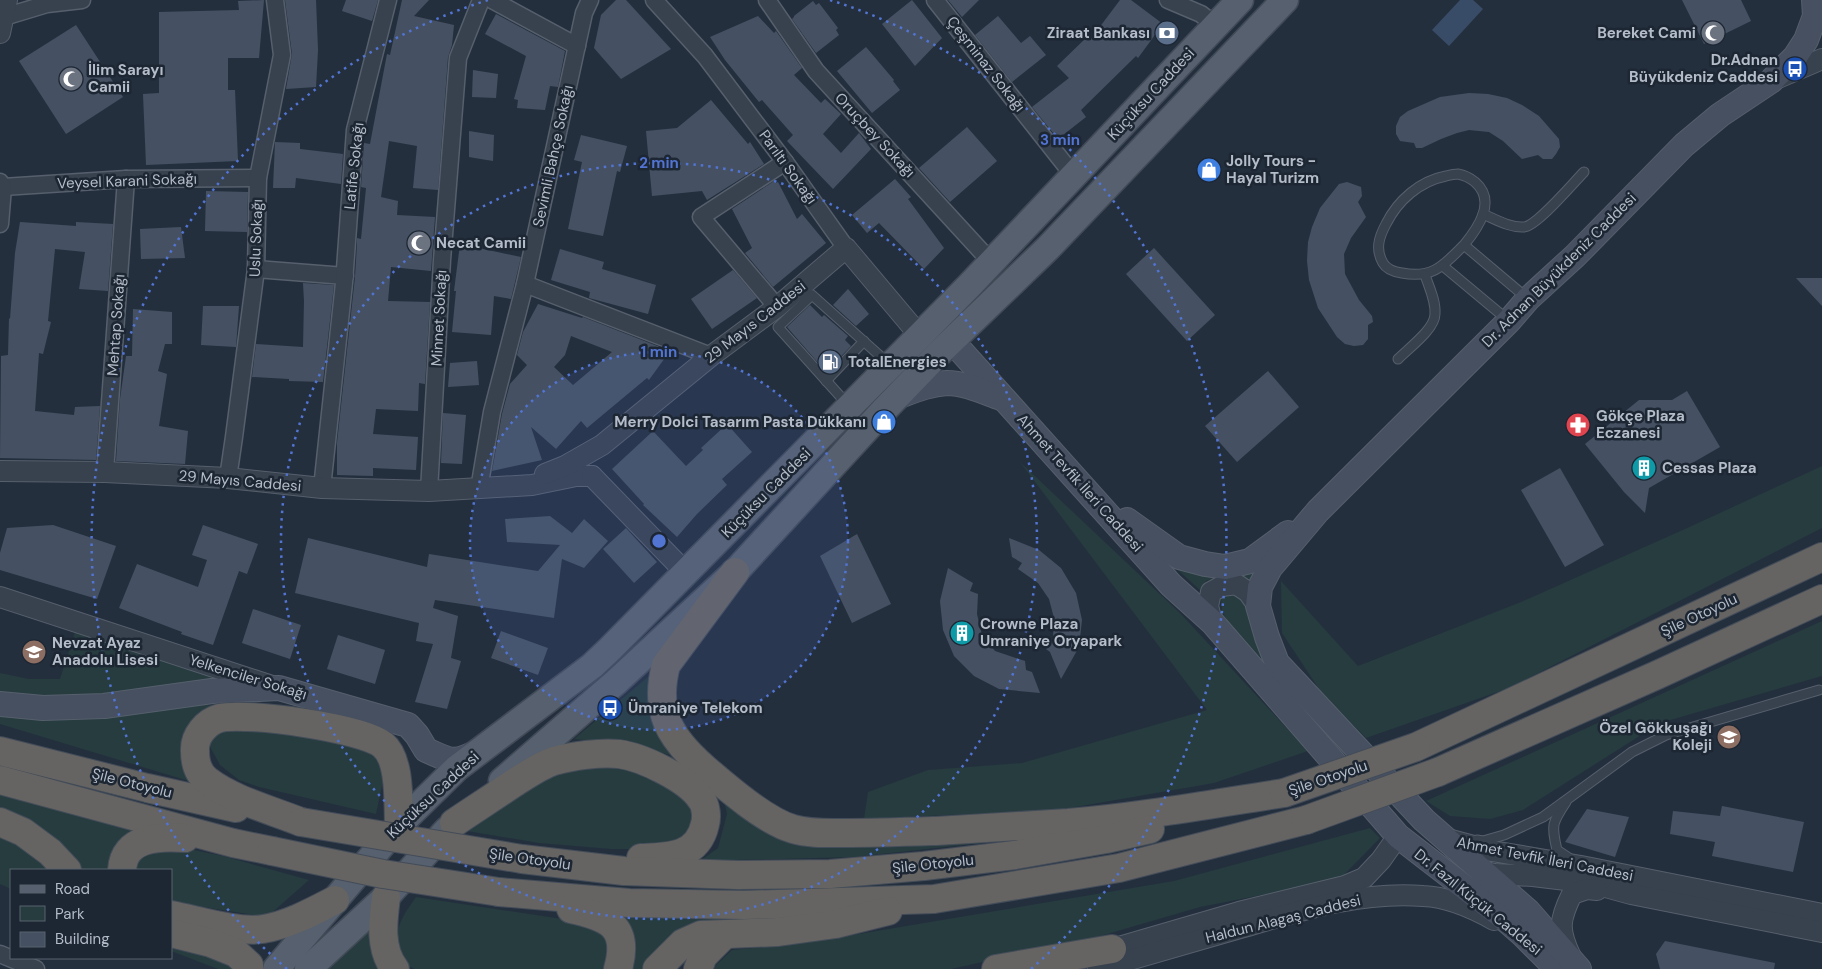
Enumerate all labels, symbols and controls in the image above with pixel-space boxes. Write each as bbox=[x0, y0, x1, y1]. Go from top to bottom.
street label: Çeşminaz Sokağı bbox=[942, 12, 1030, 116]
bank icon: Ziraat Bankası bbox=[1154, 20, 1180, 46]
mosque icon: Bereket Cami bbox=[1700, 20, 1726, 46]
place label: Ziraat Bankası bbox=[1047, 23, 1150, 43]
place label: Bereket Cami bbox=[1597, 23, 1696, 43]
street label: Küçüksu Caddesi bbox=[1103, 44, 1199, 144]
place label: Dr.Adnan Büyükdeniz Caddesi bbox=[1629, 50, 1778, 87]
bus stop icon: Dr.Adnan Büyükdeniz Caddesi bbox=[1782, 56, 1808, 82]
place label: İlim Sarayı Camii bbox=[88, 60, 163, 97]
mosque icon: İlim Sarayı Camii bbox=[58, 66, 84, 92]
street label: Sevimli Bahçe Sokağı bbox=[528, 83, 578, 229]
street label: Oruçbey Sokağı bbox=[830, 88, 920, 182]
street label: Latife Sokağı bbox=[339, 121, 369, 211]
street label: Parıltı Sokağı bbox=[754, 126, 822, 208]
text: 3 min bbox=[1040, 130, 1080, 150]
place label: Jolly Tours - Hayal Turizm bbox=[1226, 151, 1319, 188]
text: 2 min bbox=[639, 153, 679, 173]
shop icon: Jolly Tours - Hayal Turizm bbox=[1196, 157, 1222, 183]
street label: Veysel Karani Sokağı bbox=[57, 169, 197, 193]
street label: Dr. Adnan Büyükdeniz Caddesi bbox=[1477, 188, 1641, 352]
street label: Uslu Sokağı bbox=[245, 199, 267, 277]
mosque icon: Necat Camii bbox=[406, 230, 432, 256]
place label: Necat Camii bbox=[436, 233, 526, 253]
street label: Minnet Sokağı bbox=[426, 269, 452, 367]
street label: Mehtap Sokağı bbox=[102, 273, 130, 377]
street label: 29 Mayıs Caddesi bbox=[700, 276, 810, 368]
text: 1 min bbox=[641, 342, 677, 362]
fuel station icon: TotalEnergies bbox=[817, 349, 843, 375]
place label: TotalEnergies bbox=[848, 352, 947, 372]
place label: Gökçe Plaza Eczanesi bbox=[1596, 406, 1685, 443]
shop icon: Merry Dolci Tasarım Pasta Dükkanı bbox=[871, 409, 897, 435]
street label: Ahmet Tevfik İleri Caddesi bbox=[1013, 410, 1147, 556]
place label: Merry Dolci Tasarım Pasta Dükkanı bbox=[614, 412, 866, 432]
pharmacy icon: Gökçe Plaza Eczanesi bbox=[1565, 412, 1591, 438]
street label: Küçüksu Caddesi bbox=[717, 444, 815, 542]
building icon: Cessas Plaza bbox=[1631, 455, 1657, 481]
place label: Cessas Plaza bbox=[1662, 458, 1757, 478]
street label: 29 Mayıs Caddesi bbox=[178, 466, 302, 496]
centre of rings bbox=[650, 532, 668, 550]
street label: Şile Otoyolu bbox=[1658, 589, 1740, 641]
place label: Crowne Plaza Umraniye Oryapark bbox=[980, 614, 1123, 651]
building icon: Crowne Plaza Umraniye Oryapark bbox=[949, 620, 975, 646]
place label: Nevzat Ayaz Anadolu Lisesi bbox=[52, 633, 158, 670]
school or university icon: Nevzat Ayaz Anadolu Lisesi bbox=[21, 639, 47, 665]
street label: Yelkenciler Sokağı bbox=[187, 650, 309, 704]
bus stop icon: Ümraniye Telekom bbox=[597, 695, 623, 721]
place label: Ümraniye Telekom bbox=[628, 698, 763, 718]
place label: Özel Gökkuşağı Koleji bbox=[1599, 718, 1712, 755]
school or university icon: Özel Gökkuşağı Koleji bbox=[1716, 724, 1742, 750]
street label: Küçüksu Caddesi bbox=[383, 747, 483, 843]
street label: Şile Otoyolu bbox=[1286, 755, 1370, 801]
street label: Şile Otoyolu bbox=[90, 763, 174, 803]
street label: Ahmet Tevfik İleri Caddesi bbox=[1455, 832, 1635, 886]
street label: Şile Otoyolu bbox=[488, 843, 572, 875]
street label: Dr. Fazıl Küçük Caddesi bbox=[1410, 844, 1546, 960]
street label: Şile Otoyolu bbox=[891, 850, 975, 878]
legend bbox=[10, 869, 172, 959]
text: Road bbox=[55, 879, 90, 899]
street label: Haldun Alagaş Caddesi bbox=[1203, 890, 1363, 948]
text: Park bbox=[55, 904, 85, 924]
text: Building bbox=[55, 929, 110, 949]

